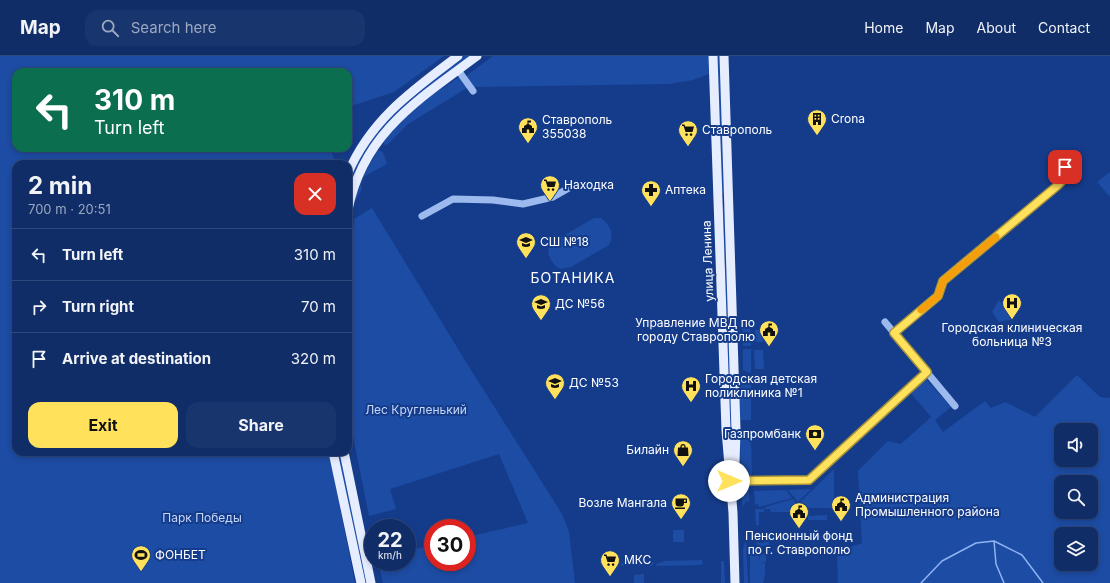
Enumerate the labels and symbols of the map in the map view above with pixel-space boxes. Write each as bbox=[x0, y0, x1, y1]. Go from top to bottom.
building icon: Crona bbox=[806, 108, 828, 136]
place label: Crona bbox=[831, 111, 865, 126]
place label: Ставрополь 355038 bbox=[542, 112, 613, 141]
public building icon: Ставрополь 355038 bbox=[517, 116, 539, 144]
supermarket icon: Ставрополь bbox=[677, 119, 699, 147]
place label: Ставрополь bbox=[702, 122, 773, 137]
pin bbox=[1048, 150, 1082, 184]
supermarket icon: Находка bbox=[539, 174, 561, 202]
place label: Находка bbox=[564, 177, 614, 192]
pharmacy icon: Аптека bbox=[640, 179, 662, 207]
place label: Аптека bbox=[665, 182, 706, 197]
street label: улица Ленина bbox=[699, 220, 716, 302]
school or university icon: СШ №18 bbox=[515, 231, 537, 259]
place label: СШ №18 bbox=[540, 234, 589, 249]
district label: БОТАНИКА bbox=[531, 269, 615, 286]
hospital icon: Городская клиническая больница №3 bbox=[1001, 292, 1023, 320]
school or university icon: ДС №56 bbox=[530, 293, 552, 321]
place label: ДС №56 bbox=[555, 296, 605, 311]
place label: Управление МВД по городу Ставрополю bbox=[635, 315, 755, 344]
public building icon: Управление МВД по городу Ставрополю bbox=[758, 319, 780, 347]
place label: Городская клиническая больница №3 bbox=[942, 320, 1082, 349]
place label: Городская детская поликлиника №1 bbox=[705, 371, 817, 400]
school or university icon: ДС №53 bbox=[544, 372, 566, 400]
place label: ДС №53 bbox=[569, 375, 619, 390]
hospital icon: Городская детская поликлиника №1 bbox=[680, 375, 702, 403]
park label: Лес Кругленький bbox=[365, 402, 467, 417]
bank icon: Газпромбанк bbox=[804, 423, 826, 451]
place label: Газпромбанк bbox=[724, 426, 801, 441]
shop icon: Билайн bbox=[672, 439, 694, 467]
place label: Билайн bbox=[626, 442, 669, 457]
position arrow bbox=[708, 460, 750, 502]
place label: Администрация Промышленного района bbox=[855, 490, 1000, 519]
cafe icon: Возле Мангала bbox=[670, 492, 692, 520]
public building icon: Администрация Промышленного района bbox=[830, 494, 852, 522]
place label: Возле Мангала bbox=[578, 495, 667, 510]
public building icon: Пенсионный фонд по г. Ставрополю bbox=[788, 501, 810, 529]
park label: Парк Победы bbox=[162, 510, 242, 525]
speed limit sign: 30 bbox=[424, 519, 476, 571]
place label: Пенсионный фонд по г. Ставрополю bbox=[745, 528, 853, 557]
sports icon: ФОНБЕТ bbox=[130, 544, 152, 572]
place label: ФОНБЕТ bbox=[155, 547, 206, 562]
supermarket icon: МКС bbox=[599, 549, 621, 577]
place label: МКС bbox=[624, 552, 651, 567]

